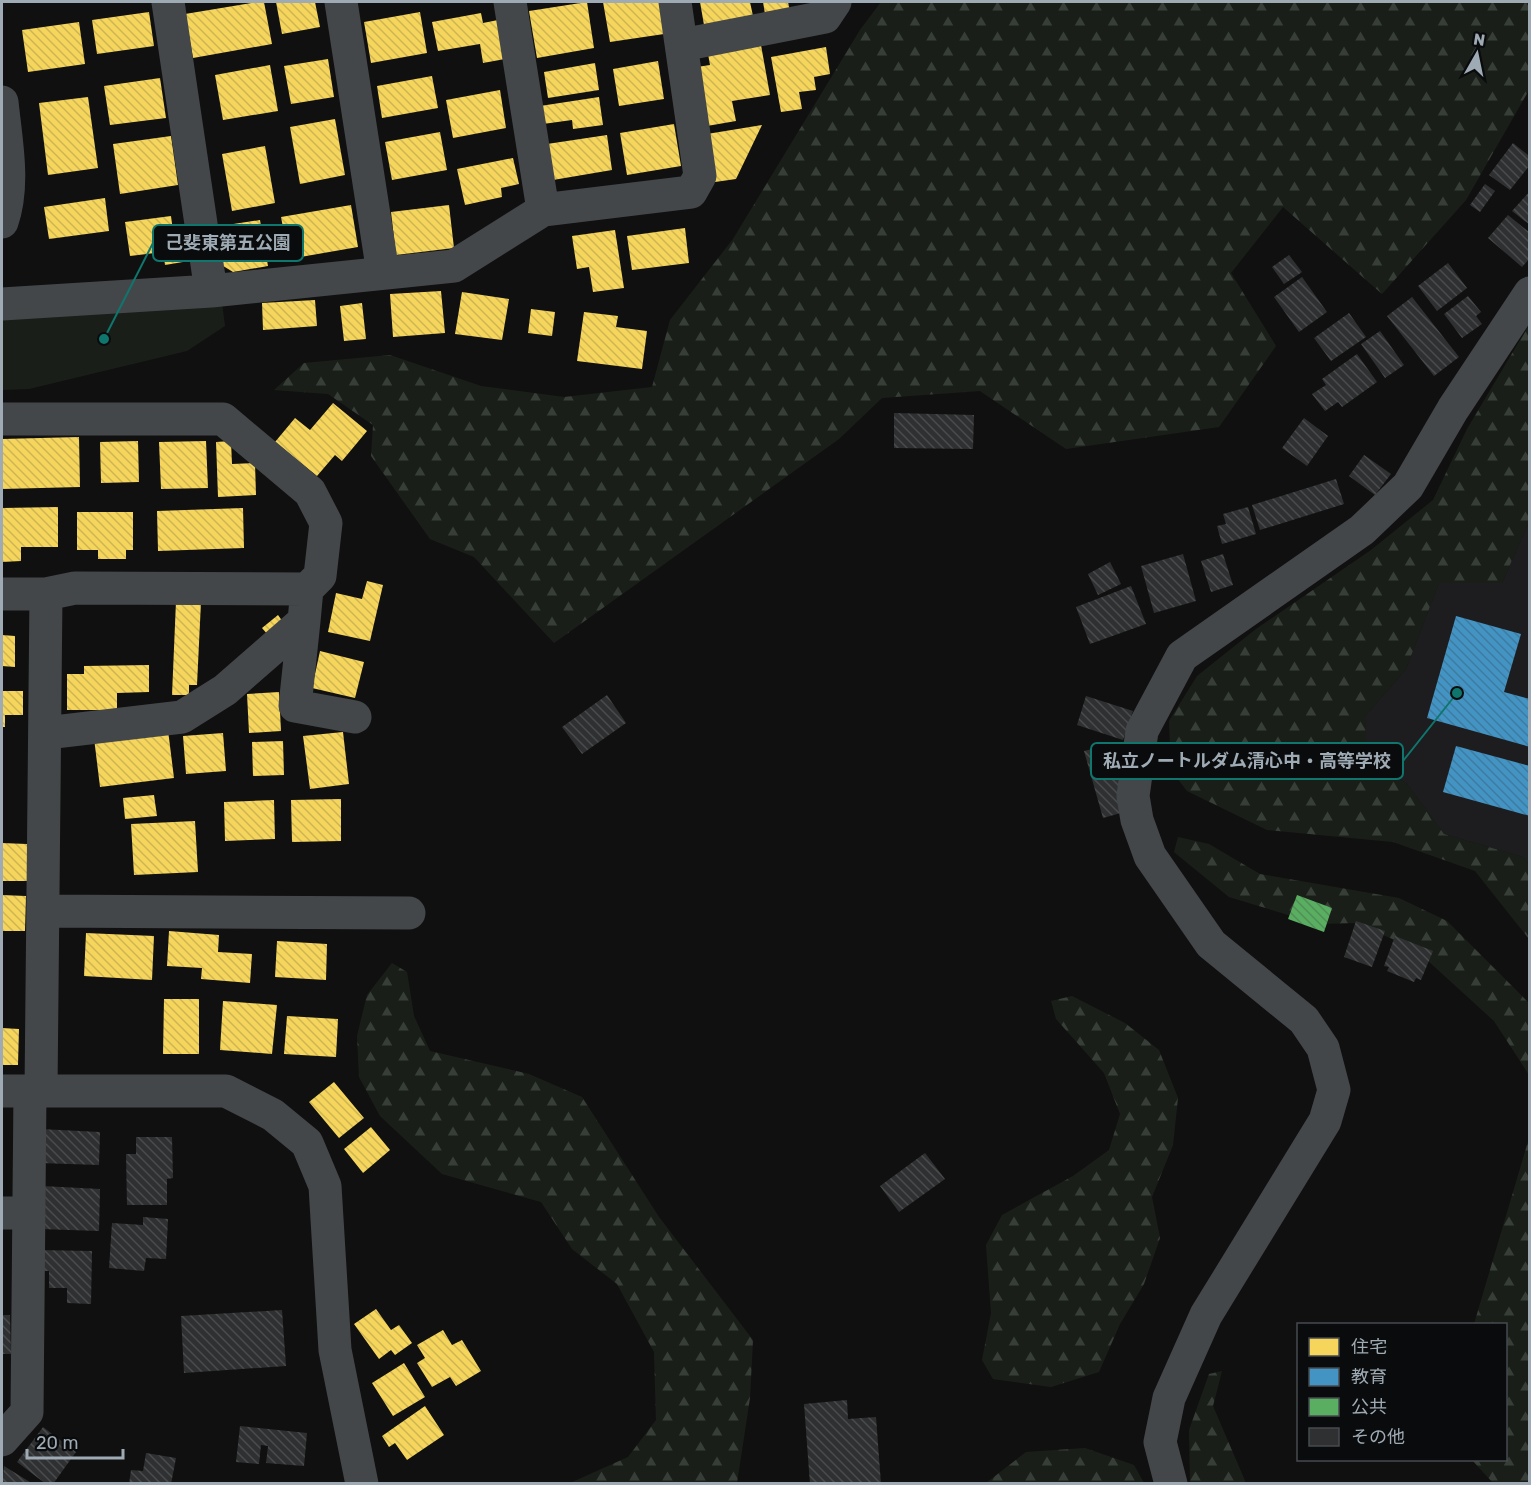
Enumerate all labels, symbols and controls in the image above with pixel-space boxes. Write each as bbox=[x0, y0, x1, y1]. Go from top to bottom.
north arrow bbox=[1447, 24, 1507, 84]
text: N bbox=[1472, 29, 1486, 50]
callout: 己斐東第五公園 bbox=[153, 225, 303, 261]
text: 己斐東第五公園 bbox=[165, 232, 291, 254]
callout: 私立ノートルダム清心中・高等学校 bbox=[1091, 743, 1403, 779]
text: 私立ノートルダム清心中・高等学校 bbox=[1103, 750, 1391, 772]
legend bbox=[1297, 1323, 1507, 1461]
text: 住宅 bbox=[1351, 1336, 1387, 1358]
text: 教育 bbox=[1351, 1366, 1387, 1388]
text: 公共 bbox=[1351, 1396, 1387, 1418]
scale bar bbox=[27, 1422, 123, 1460]
text: その他 bbox=[1351, 1426, 1405, 1448]
text: 20 m bbox=[36, 1432, 78, 1454]

